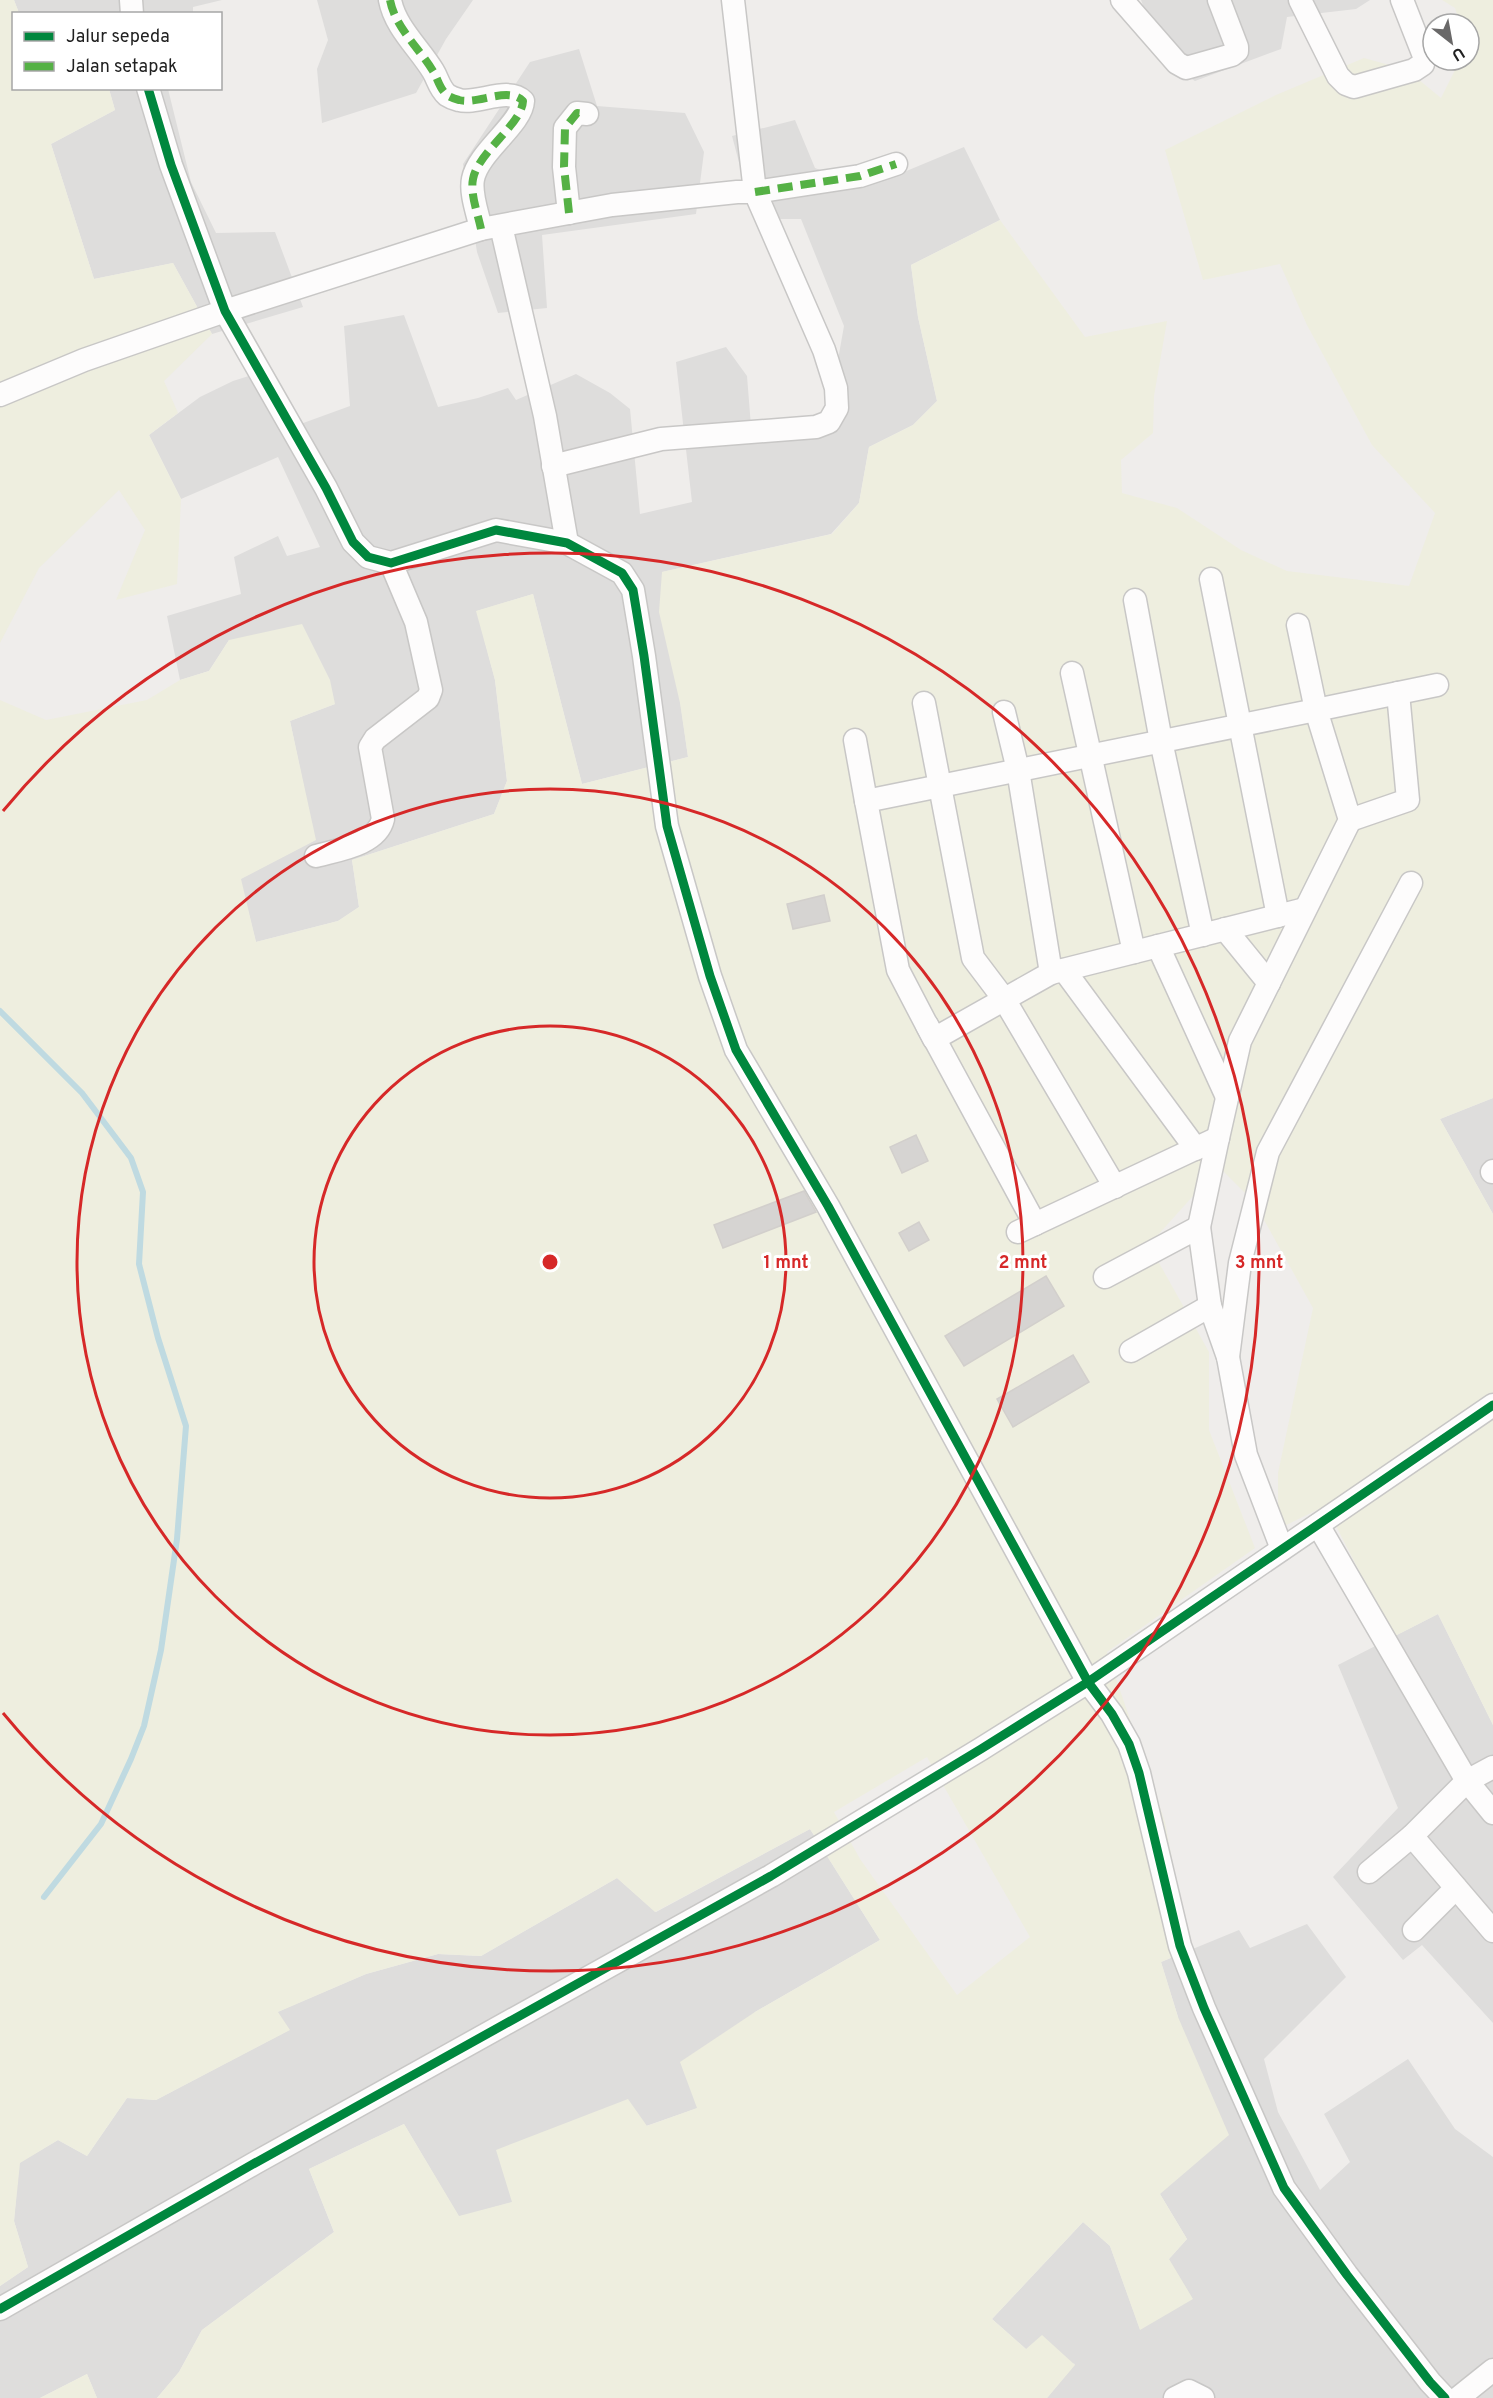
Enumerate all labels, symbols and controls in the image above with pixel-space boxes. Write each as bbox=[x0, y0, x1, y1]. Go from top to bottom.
legend bbox=[12, 12, 222, 90]
north arrow bbox=[1421, 12, 1481, 72]
text: Jalur sepeda bbox=[66, 26, 170, 49]
text: U bbox=[1448, 42, 1468, 65]
text: Jalan setapak bbox=[66, 56, 178, 79]
centre of rings bbox=[540, 1252, 560, 1272]
text: 1 mnt bbox=[763, 1252, 809, 1275]
text: 2 mnt bbox=[999, 1252, 1047, 1275]
text: 3 mnt bbox=[1235, 1252, 1283, 1275]

